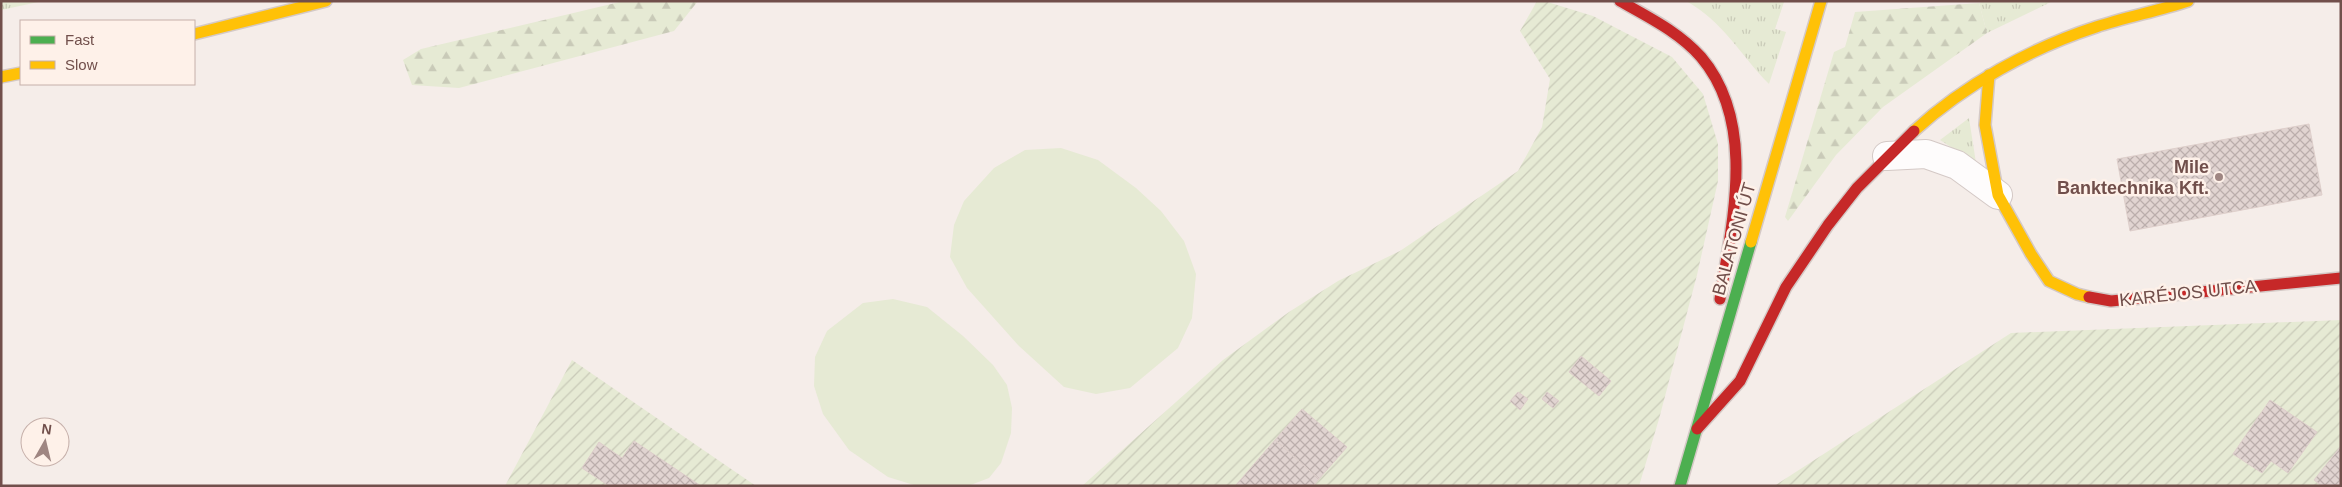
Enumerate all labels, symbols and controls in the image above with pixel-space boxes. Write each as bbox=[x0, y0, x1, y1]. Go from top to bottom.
legend bbox=[20, 20, 195, 85]
text: Fast bbox=[65, 31, 95, 48]
text: Slow bbox=[65, 56, 98, 73]
place label: Mile Banktechnika Kft. bbox=[2057, 157, 2209, 198]
marker: Mile Banktechnika Kft. bbox=[2213, 171, 2225, 183]
street label: BALATONI ÚT bbox=[1707, 180, 1760, 298]
street label: KARÉJOS UTCA bbox=[2118, 276, 2258, 310]
north arrow bbox=[20, 417, 70, 467]
text: N bbox=[41, 420, 53, 438]

